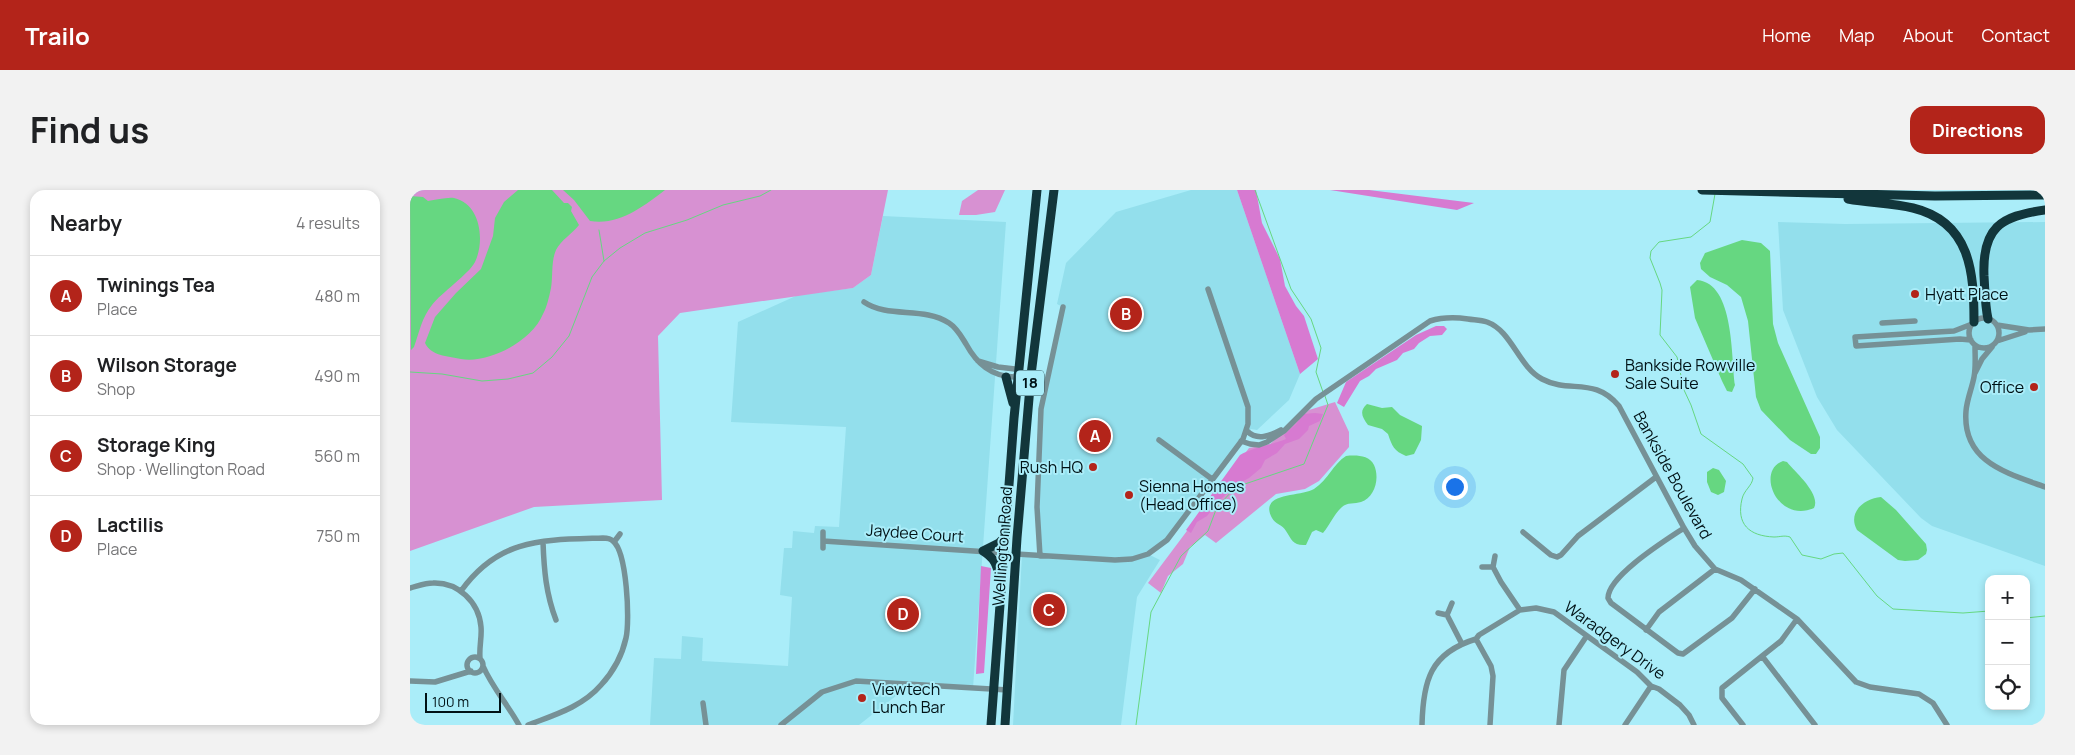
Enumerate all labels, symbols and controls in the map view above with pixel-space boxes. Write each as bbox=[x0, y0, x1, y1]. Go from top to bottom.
text: Trailo bbox=[25, 19, 90, 52]
text: Home bbox=[1762, 23, 1811, 47]
text: Map bbox=[1839, 23, 1875, 47]
text: About bbox=[1903, 23, 1953, 47]
text: Contact bbox=[1981, 23, 2050, 47]
text: Find us bbox=[30, 106, 149, 154]
button: Directions bbox=[1910, 106, 2045, 154]
text: Nearby bbox=[50, 209, 122, 237]
text: 4 results bbox=[296, 212, 360, 234]
text: Twinings Tea bbox=[97, 272, 215, 298]
place label: Hyatt Place bbox=[1925, 283, 2008, 305]
text: A bbox=[61, 285, 71, 307]
text: 480 m bbox=[315, 285, 360, 307]
marker: Hyatt Place bbox=[1909, 288, 1921, 300]
pin: B bbox=[1110, 295, 1142, 333]
text: Place bbox=[97, 298, 137, 320]
text: Wilson Storage bbox=[97, 352, 237, 378]
place label: Bankside Rowville Sale Suite bbox=[1625, 354, 1755, 394]
text: B bbox=[61, 365, 71, 387]
text: 490 m bbox=[314, 365, 360, 387]
marker: Bankside Rowville Sale Suite bbox=[1609, 368, 1621, 380]
road number: 18 bbox=[1016, 370, 1044, 396]
place label: Office bbox=[1980, 376, 2024, 398]
text: Shop bbox=[97, 378, 135, 400]
marker: Office bbox=[2028, 381, 2040, 393]
street label: Bankside Boulevard bbox=[1629, 407, 1717, 543]
pin: A bbox=[1079, 417, 1111, 455]
text: Storage King bbox=[97, 432, 215, 458]
text: C bbox=[60, 445, 72, 467]
text: 560 m bbox=[314, 445, 360, 467]
place label: Rush HQ bbox=[1020, 456, 1083, 478]
text: Shop · Wellington Road bbox=[97, 458, 265, 480]
marker: Rush HQ bbox=[1087, 461, 1099, 473]
your location bbox=[1442, 474, 1468, 500]
place label: Sienna Homes (Head Office) bbox=[1139, 475, 1245, 515]
street label: Wellington Road bbox=[987, 486, 1017, 606]
marker: Sienna Homes (Head Office) bbox=[1123, 489, 1135, 501]
text: Lactilis bbox=[97, 512, 164, 538]
street label: Jaydee Court bbox=[865, 519, 965, 547]
text: D bbox=[60, 525, 72, 547]
text: 750 m bbox=[316, 525, 360, 547]
text: Place bbox=[97, 538, 137, 560]
map controls bbox=[1985, 575, 2030, 710]
button: + bbox=[1985, 575, 2030, 620]
pin: C bbox=[1033, 591, 1065, 629]
pin: D bbox=[887, 595, 919, 633]
street label: Waradgery Drive bbox=[1560, 596, 1670, 684]
button: − bbox=[1985, 620, 2030, 665]
button: locate bbox=[1985, 665, 2030, 710]
place label: Viewtech Lunch Bar bbox=[872, 678, 945, 718]
scale bar bbox=[425, 690, 501, 713]
text: 100 m bbox=[432, 692, 469, 711]
marker: Viewtech Lunch Bar bbox=[856, 692, 868, 704]

